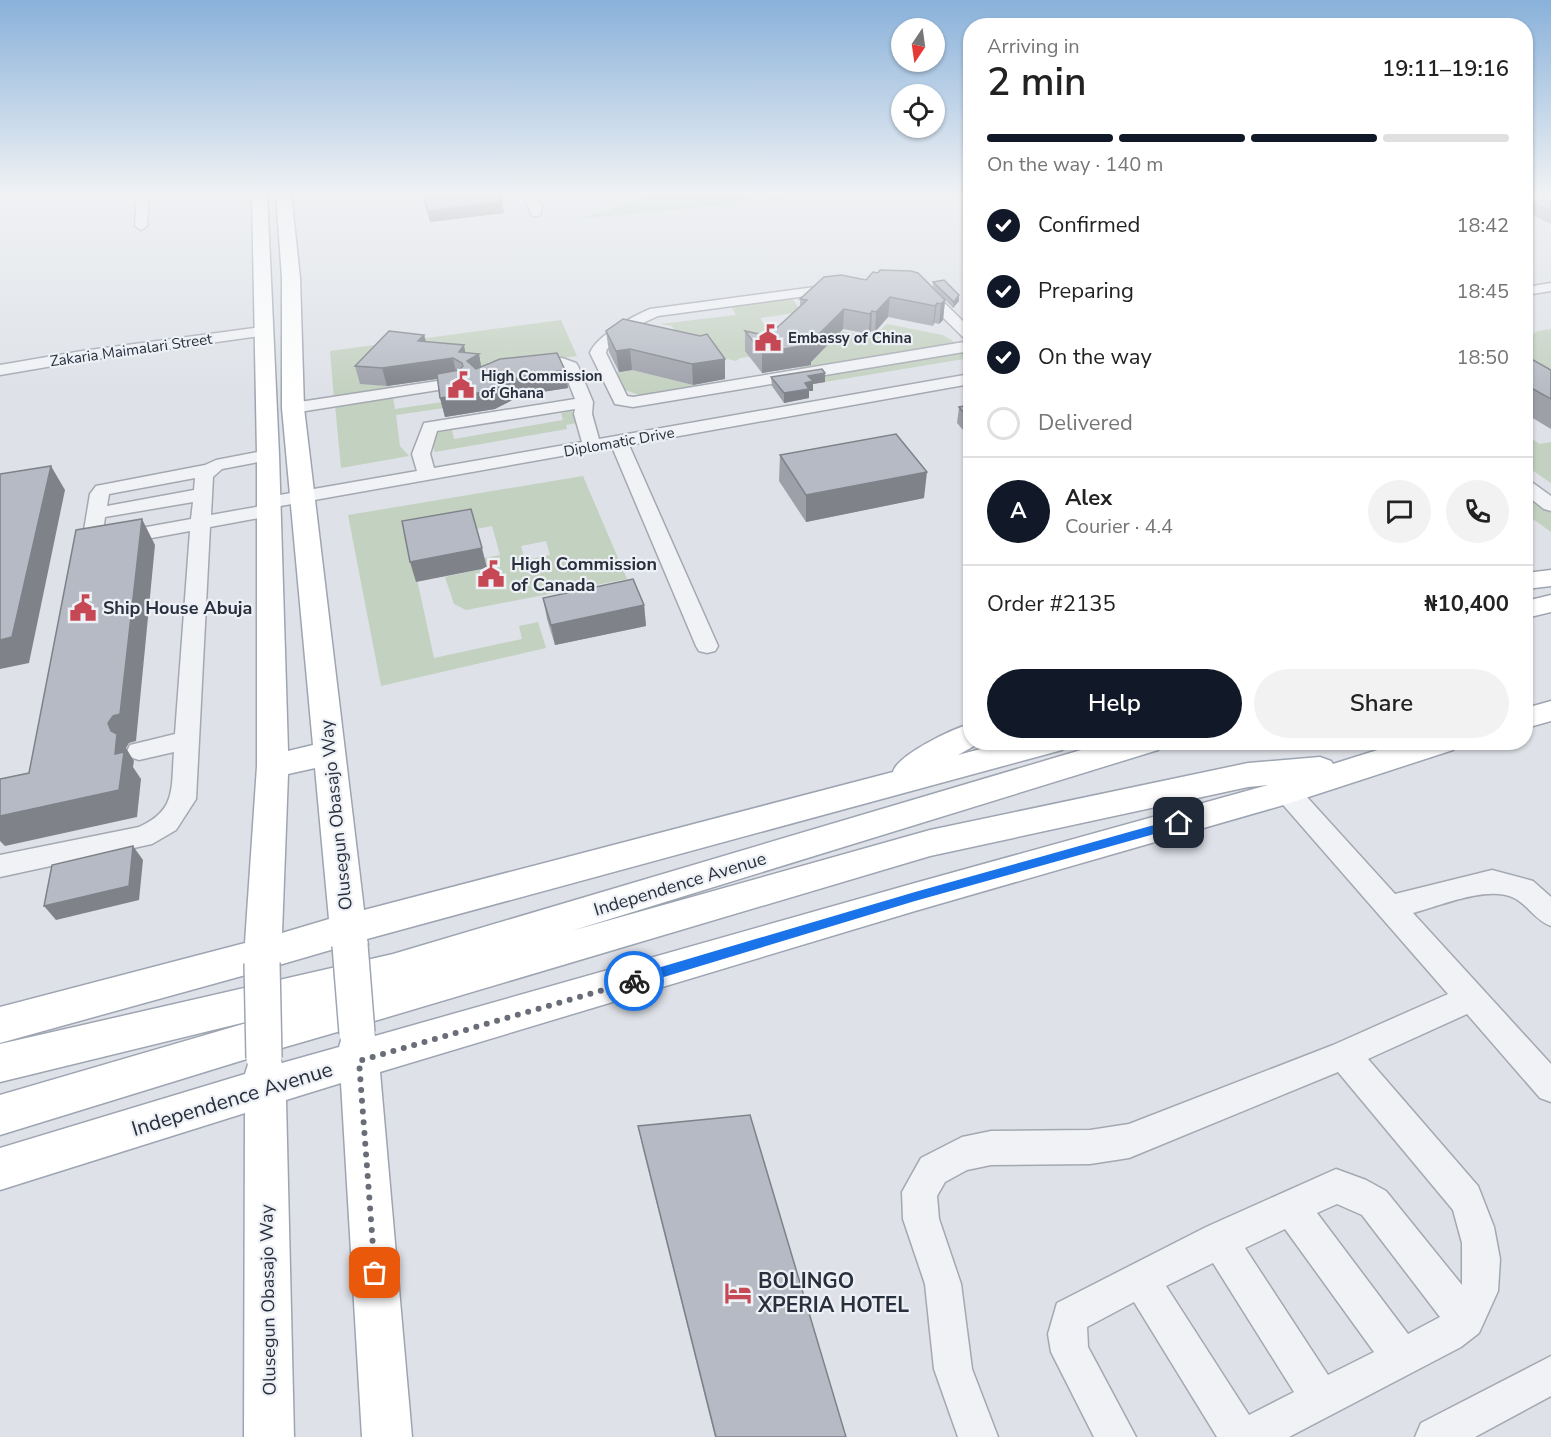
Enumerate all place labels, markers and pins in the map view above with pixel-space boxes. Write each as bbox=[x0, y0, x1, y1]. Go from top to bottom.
public building icon: Embassy of China bbox=[753, 323, 783, 353]
place label: Embassy of China bbox=[788, 328, 912, 348]
place label: High Commission of Ghana bbox=[481, 366, 603, 403]
public building icon: High Commission of Ghana bbox=[446, 370, 476, 400]
place label: High Commission of Canada bbox=[511, 552, 657, 597]
public building icon: High Commission of Canada bbox=[476, 559, 506, 589]
public building icon: Ship House Abuja bbox=[68, 593, 98, 623]
place label: Ship House Abuja bbox=[103, 596, 252, 620]
pin bbox=[1153, 797, 1204, 848]
pin bbox=[349, 1247, 400, 1298]
place label: BOLINGO XPERIA HOTEL bbox=[757, 1267, 909, 1319]
hotel icon: BOLINGO XPERIA HOTEL bbox=[723, 1278, 753, 1308]

